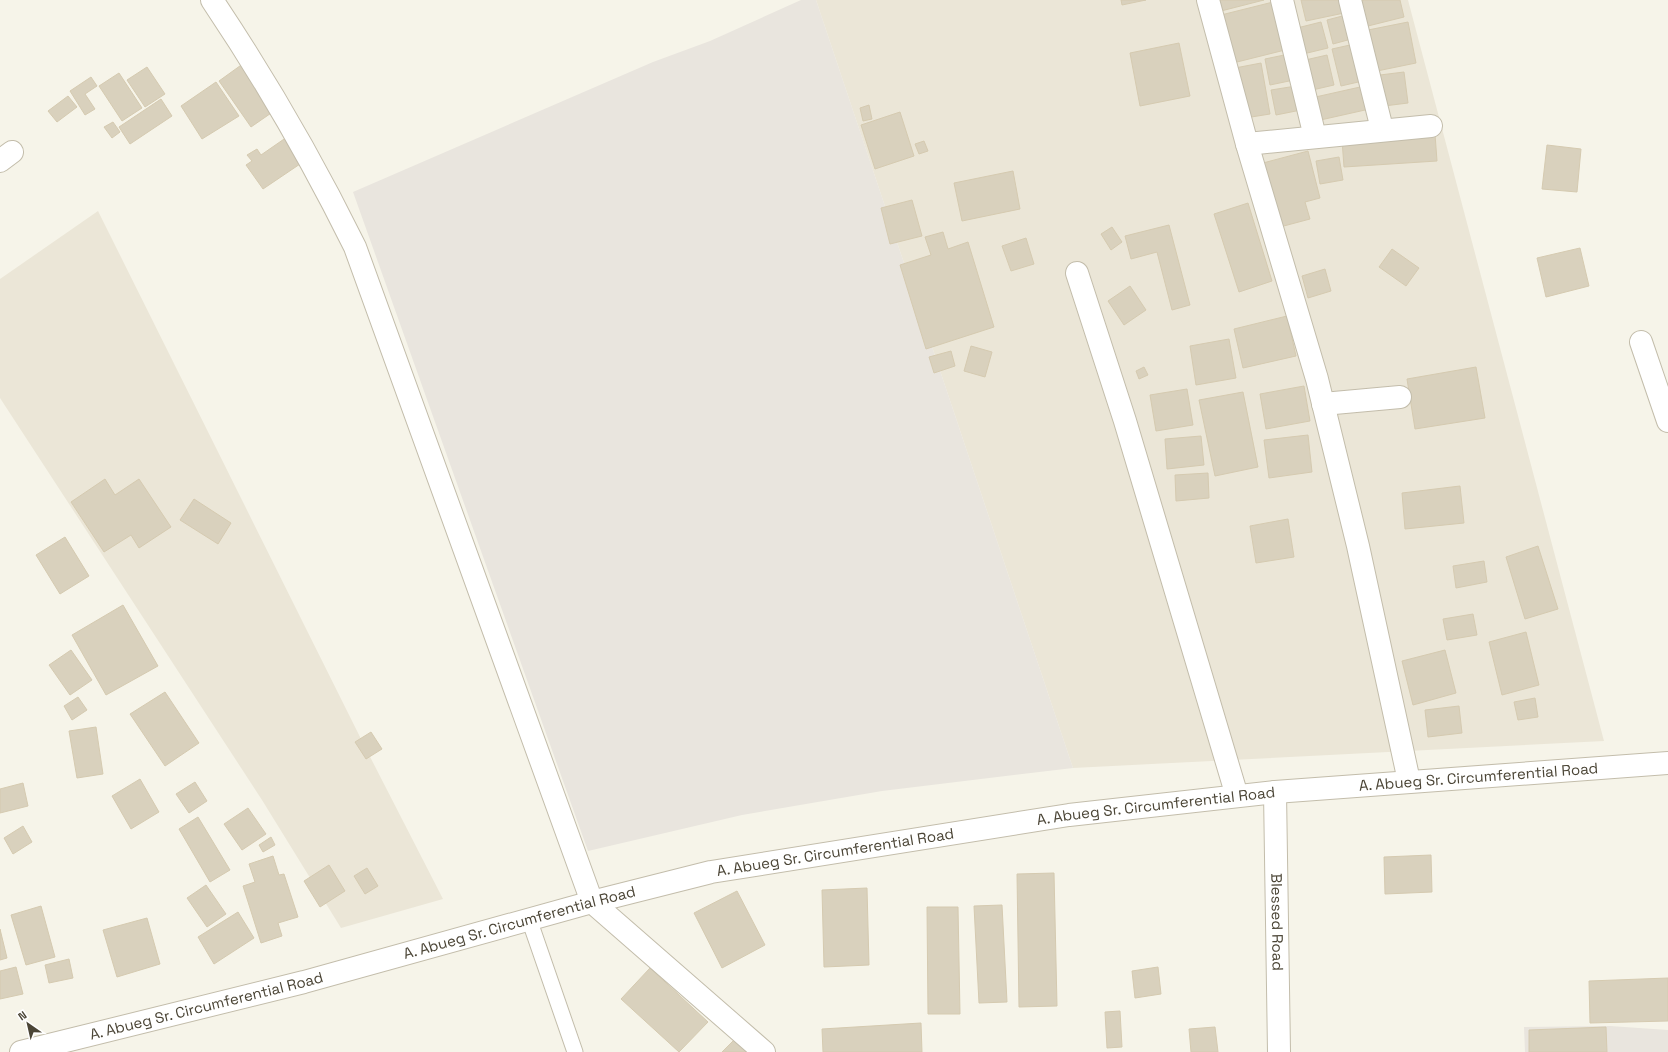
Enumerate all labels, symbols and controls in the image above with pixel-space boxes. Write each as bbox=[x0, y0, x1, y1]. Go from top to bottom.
street label: A. Abueg Sr. Circumferential Road bbox=[1358, 758, 1599, 795]
street label: A. Abueg Sr. Circumferential Road bbox=[1035, 782, 1276, 829]
street label: A. Abueg Sr. Circumferential Road bbox=[715, 823, 955, 880]
street label: Blessed Road bbox=[1267, 873, 1288, 971]
street label: A. Abueg Sr. Circumferential Road bbox=[401, 881, 637, 963]
street label: A. Abueg Sr. Circumferential Road bbox=[88, 967, 325, 1044]
north arrow bbox=[8, 1004, 48, 1044]
text: N bbox=[15, 1008, 29, 1024]

